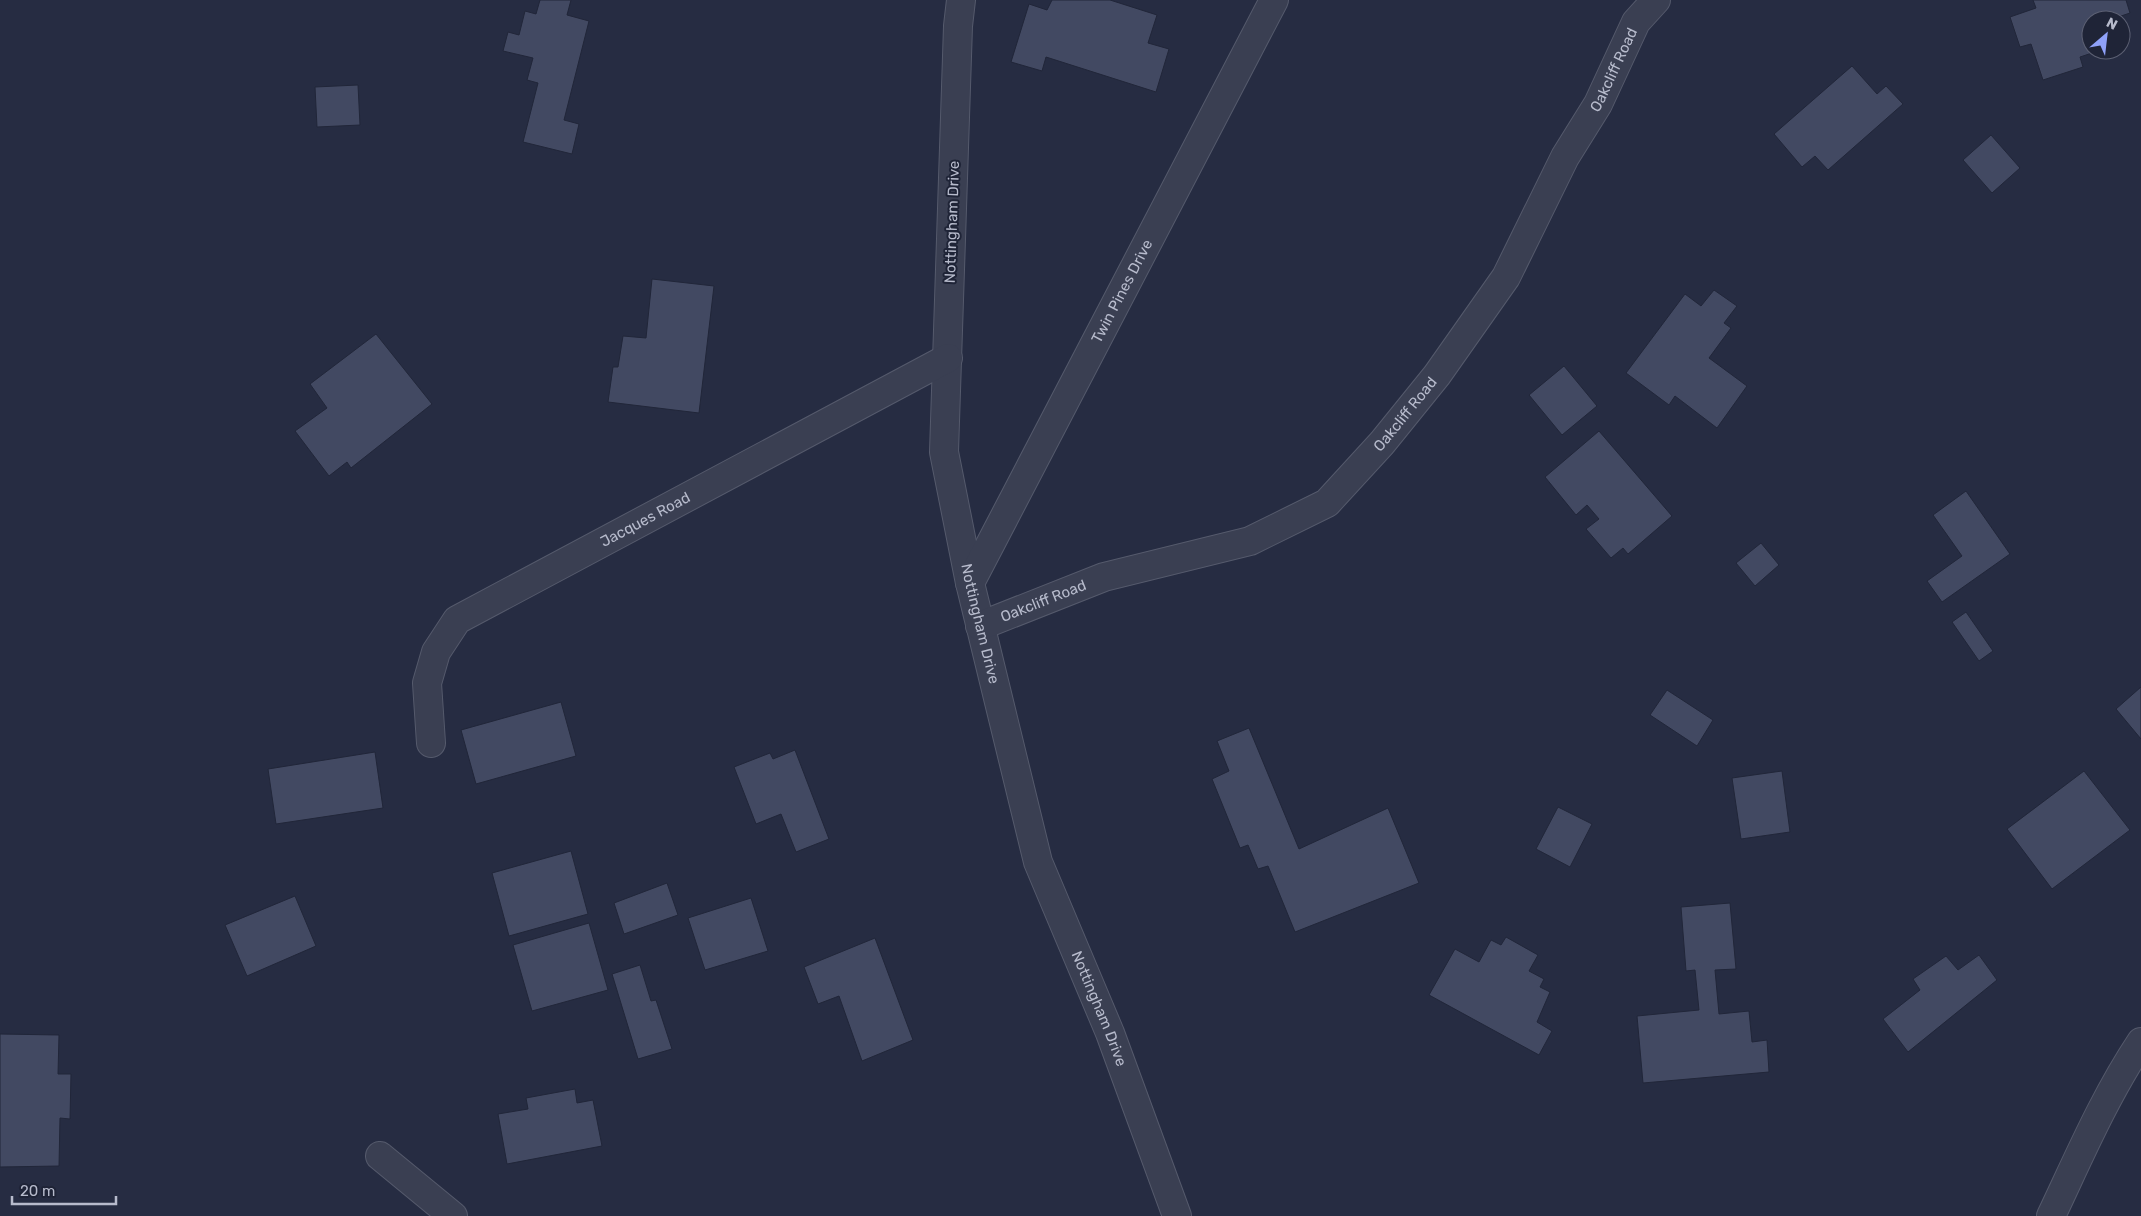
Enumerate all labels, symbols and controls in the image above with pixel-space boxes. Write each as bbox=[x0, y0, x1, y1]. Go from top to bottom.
north arrow bbox=[2081, 10, 2131, 60]
text: N bbox=[2103, 14, 2120, 34]
street label: Oakcliff Road bbox=[1586, 25, 1641, 115]
street label: Nottingham Drive bbox=[941, 160, 963, 284]
street label: Twin Pines Drive bbox=[1088, 236, 1157, 346]
street label: Oakcliff Road bbox=[1370, 373, 1441, 455]
street label: Jacques Road bbox=[597, 488, 693, 551]
street label: Nottingham Drive bbox=[957, 562, 1003, 686]
street label: Oakcliff Road bbox=[998, 576, 1089, 626]
street label: Nottingham Drive bbox=[1067, 948, 1130, 1069]
scale bar bbox=[12, 1174, 116, 1206]
text: 20 m bbox=[20, 1182, 55, 1200]

